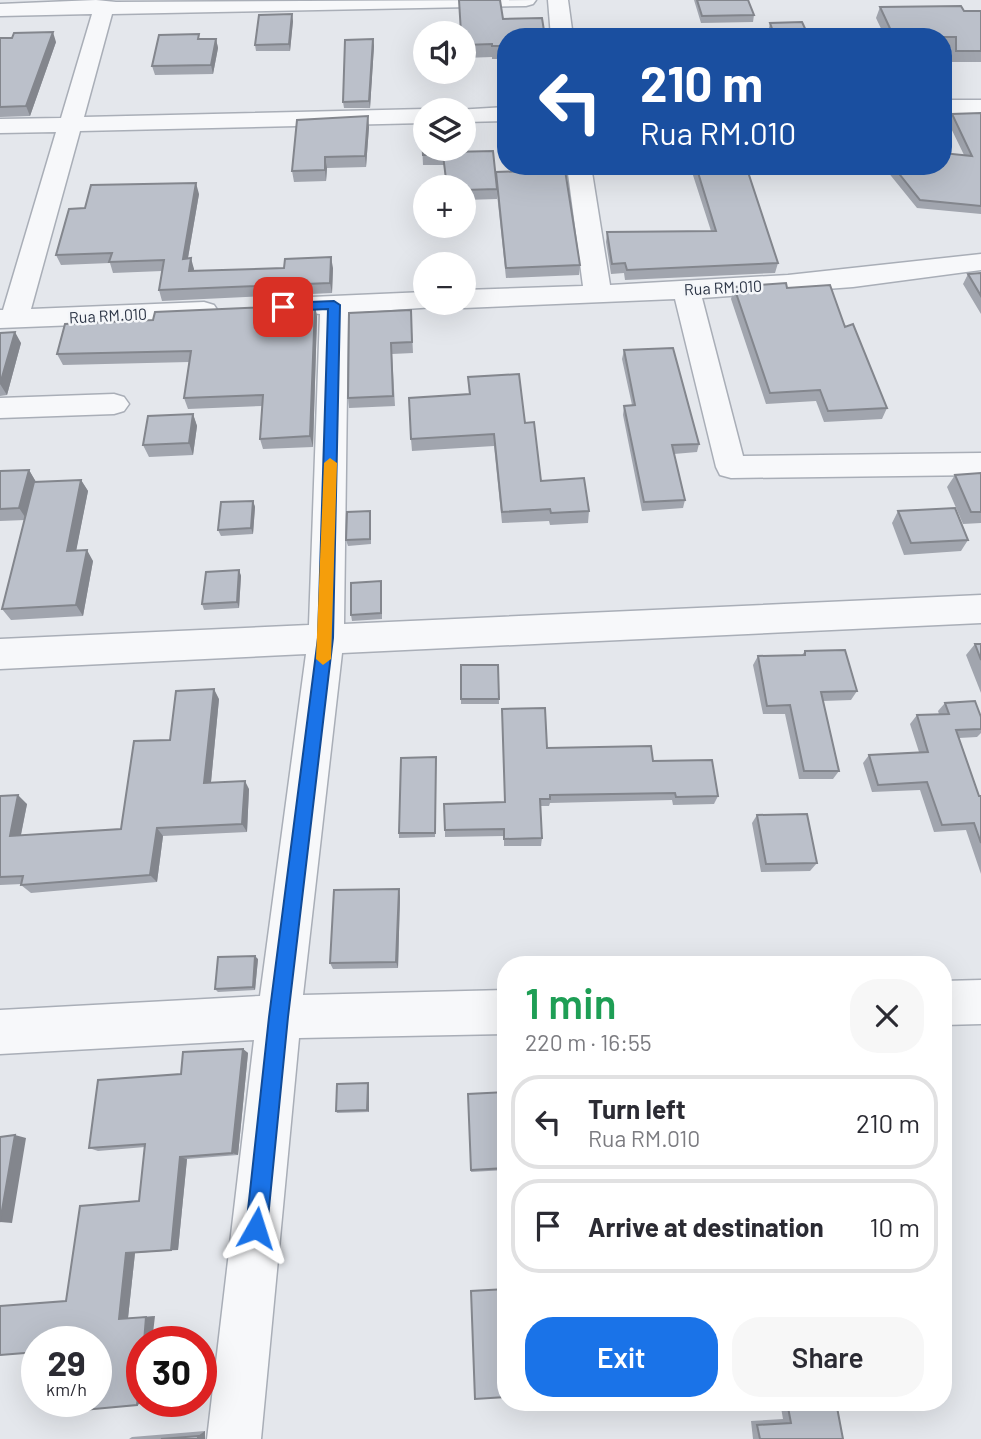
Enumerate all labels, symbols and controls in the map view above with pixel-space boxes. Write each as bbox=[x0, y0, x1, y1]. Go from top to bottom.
map controls bbox=[413, 21, 476, 315]
button: sound bbox=[413, 21, 476, 84]
text: 210 m bbox=[640, 53, 763, 112]
icon: left bbox=[525, 56, 616, 147]
button: layers bbox=[413, 98, 476, 161]
text: Rua RM.010 bbox=[640, 113, 796, 151]
button: + bbox=[413, 175, 476, 238]
button: − bbox=[413, 252, 476, 315]
street label: Rua RM.010 bbox=[683, 275, 763, 299]
pin bbox=[253, 277, 313, 337]
icon: arrive bbox=[264, 288, 302, 326]
street label: Rua RM.010 bbox=[68, 303, 148, 327]
text: 1 min bbox=[525, 977, 617, 1027]
button: close bbox=[850, 979, 924, 1053]
text: 220 m · 16:55 bbox=[525, 1028, 652, 1056]
text: Turn left bbox=[588, 1093, 686, 1124]
icon: left bbox=[529, 1103, 567, 1141]
text: 210 m bbox=[856, 1107, 920, 1138]
text: Rua RM.010 bbox=[588, 1124, 700, 1152]
position arrow bbox=[219, 1191, 293, 1265]
icon: arrive bbox=[529, 1207, 567, 1245]
text: Arrive at destination bbox=[588, 1211, 824, 1242]
text: 10 m bbox=[870, 1211, 920, 1242]
button: Exit bbox=[525, 1317, 718, 1397]
button: Share bbox=[732, 1317, 924, 1397]
speed limit sign: 30 bbox=[126, 1326, 217, 1417]
text: 29 bbox=[47, 1341, 86, 1383]
text: km/h bbox=[46, 1378, 87, 1400]

